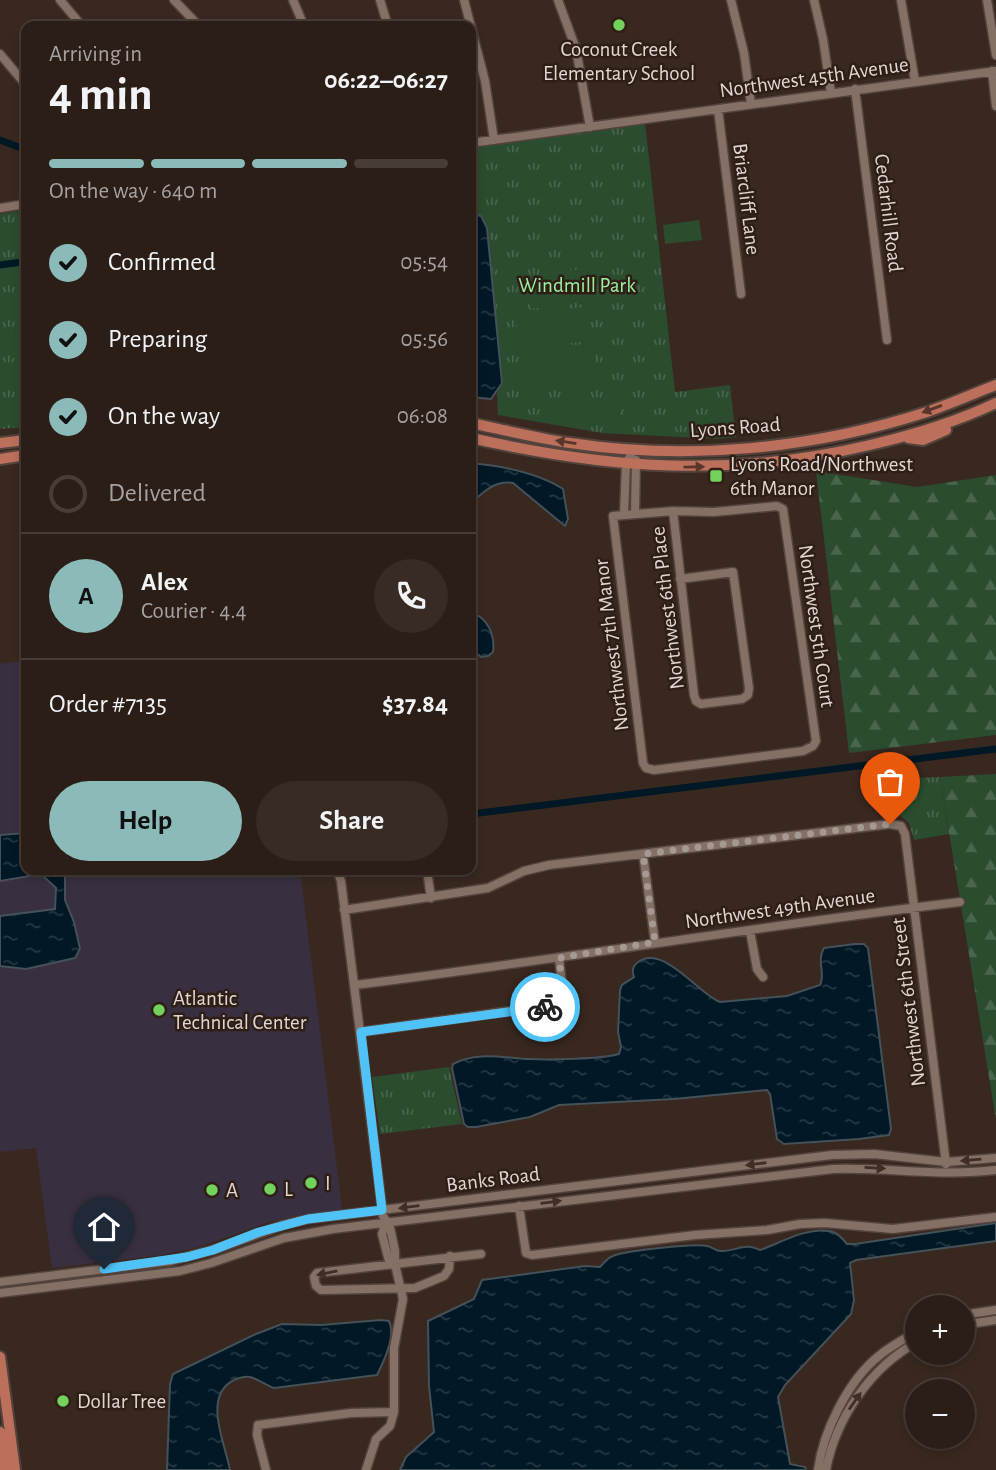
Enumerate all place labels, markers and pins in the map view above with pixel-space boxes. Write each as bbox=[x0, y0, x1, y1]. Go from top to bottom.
marker: Coconut Creek Elementary School bbox=[611, 17, 627, 33]
place label: Coconut Creek Elementary School bbox=[543, 39, 695, 84]
place label: Lyons Road/Northwest 6th Manor bbox=[730, 454, 913, 499]
marker: Lyons Road/Northwest 6th Manor bbox=[708, 468, 724, 484]
pin bbox=[860, 752, 920, 824]
place label: Atlantic Technical Center bbox=[173, 988, 307, 1033]
marker: Atlantic Technical Center bbox=[151, 1002, 167, 1018]
place label: I bbox=[325, 1173, 331, 1194]
marker: I bbox=[303, 1175, 319, 1191]
place label: L bbox=[284, 1179, 293, 1200]
place label: A bbox=[226, 1180, 238, 1201]
marker: L bbox=[262, 1181, 278, 1197]
marker: A bbox=[204, 1182, 220, 1198]
pin bbox=[74, 1197, 134, 1269]
place label: Dollar Tree bbox=[77, 1391, 166, 1412]
marker: Dollar Tree bbox=[55, 1393, 71, 1409]

